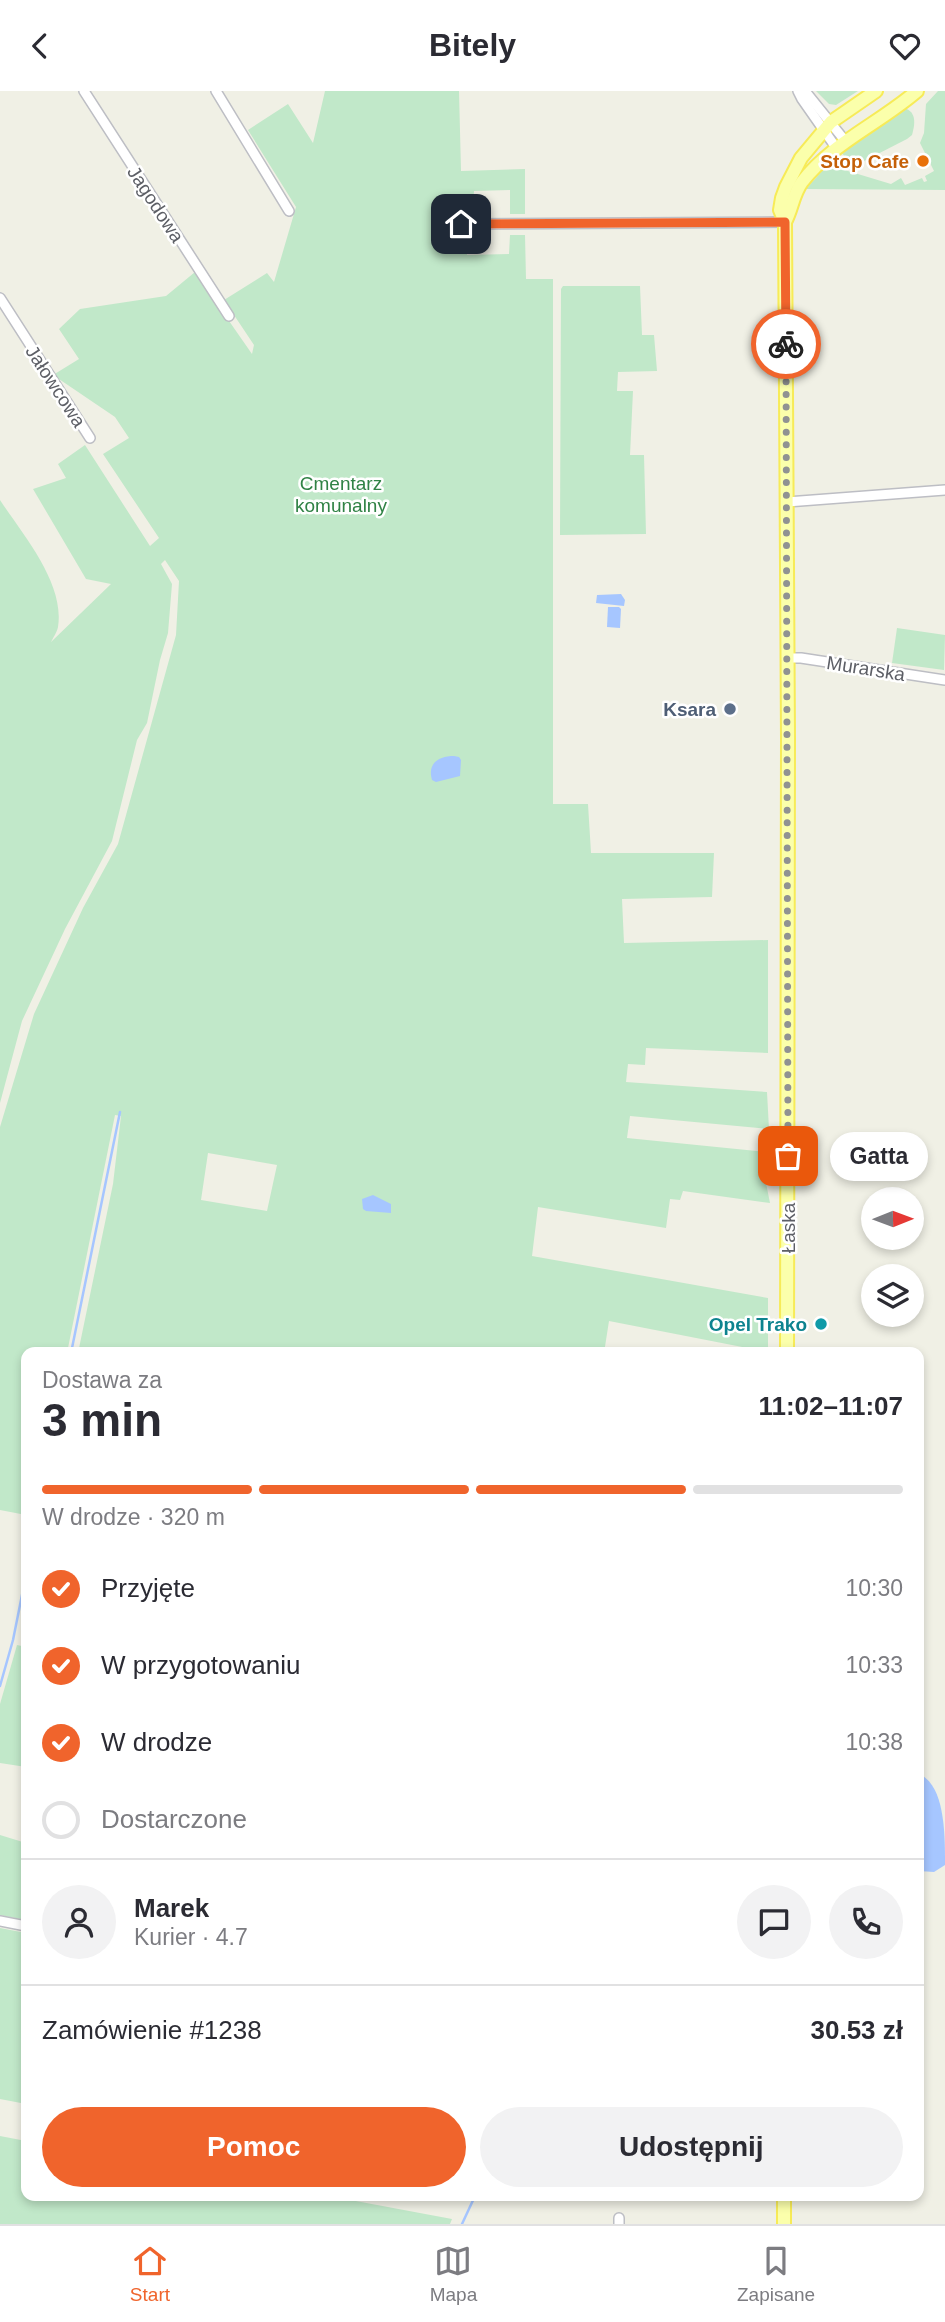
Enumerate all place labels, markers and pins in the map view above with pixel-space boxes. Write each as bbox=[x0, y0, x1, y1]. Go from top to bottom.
place label: Stop Cafe bbox=[820, 151, 909, 172]
marker: Stop Cafe bbox=[915, 153, 931, 169]
pin bbox=[431, 194, 491, 254]
place label: Ksara bbox=[663, 699, 716, 720]
marker: Ksara bbox=[722, 701, 738, 717]
pin bbox=[758, 1126, 818, 1186]
callout: Gatta bbox=[830, 1131, 928, 1181]
place label: Opel Trako bbox=[709, 1314, 807, 1335]
marker: Opel Trako bbox=[813, 1316, 829, 1332]

